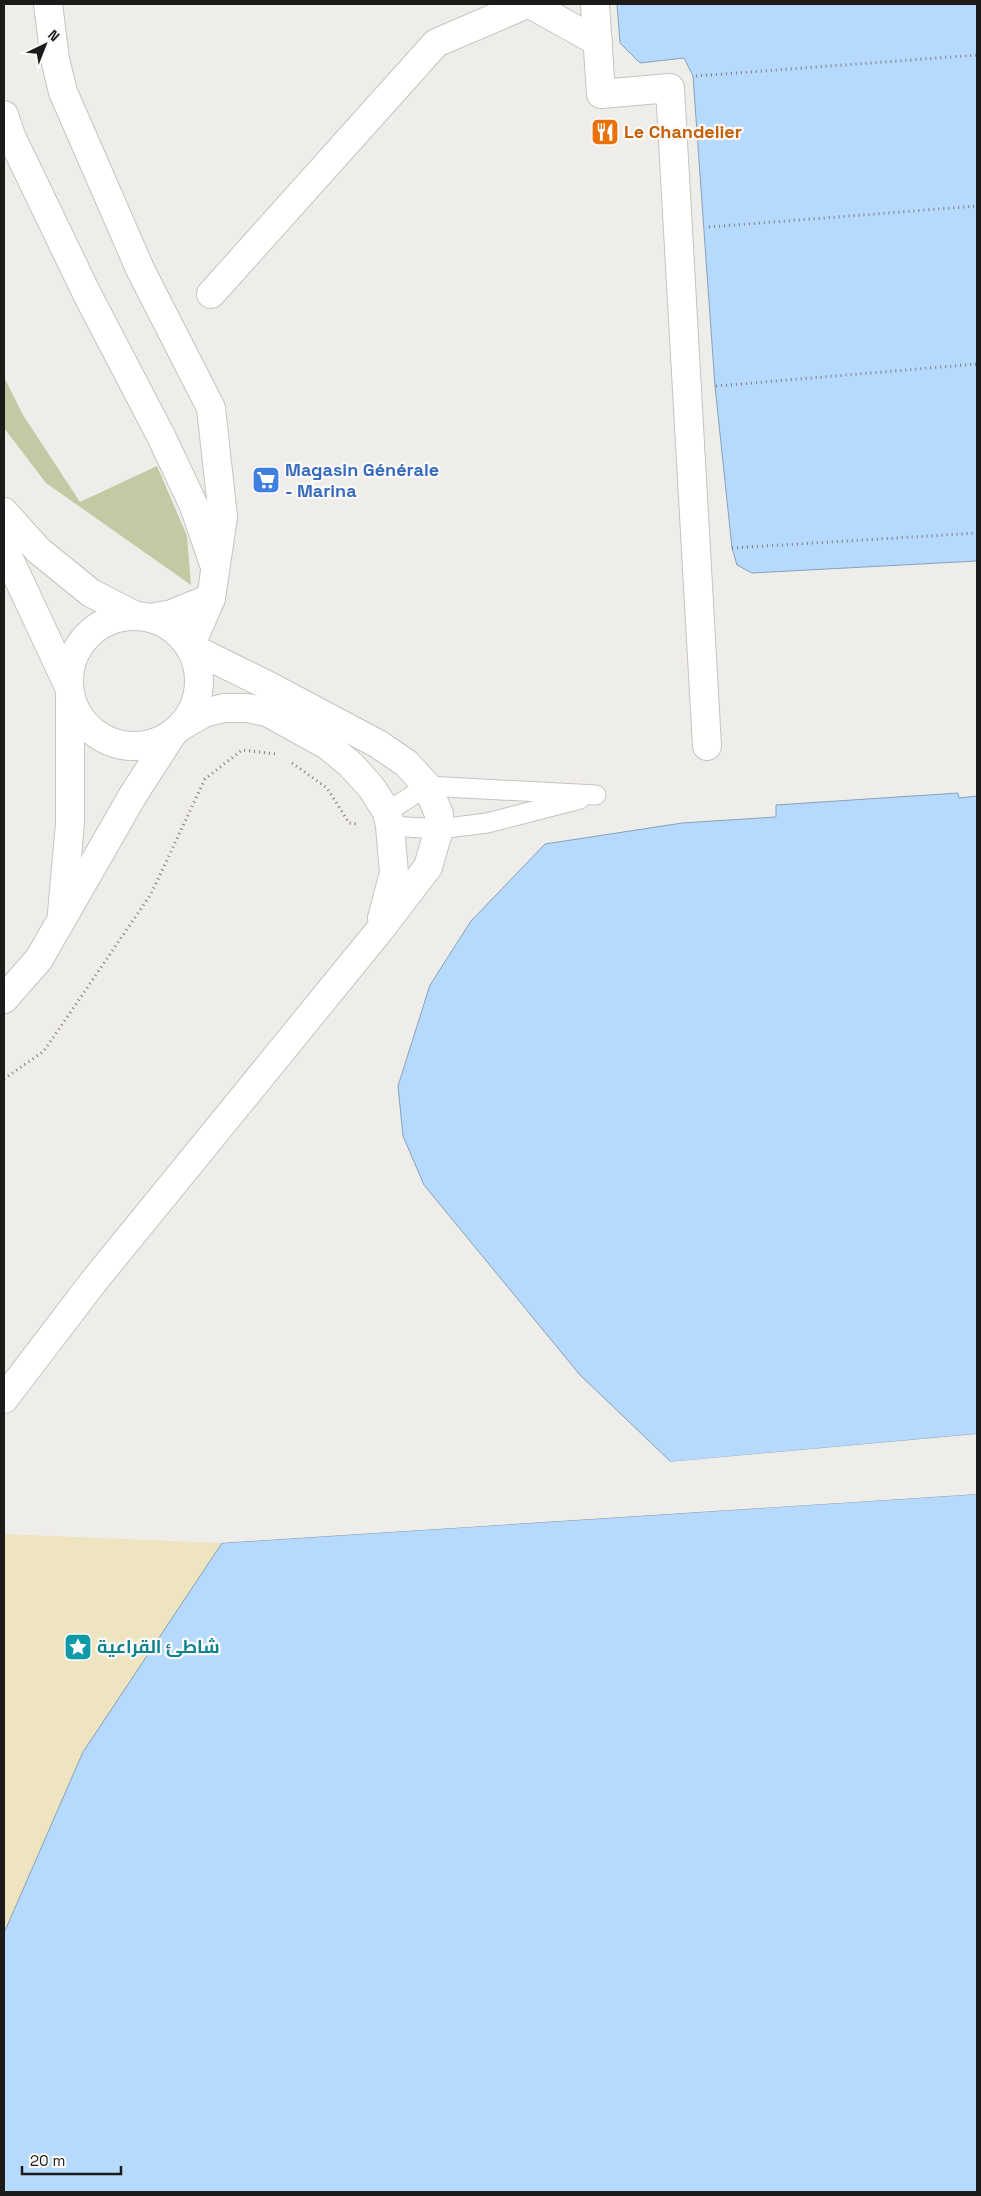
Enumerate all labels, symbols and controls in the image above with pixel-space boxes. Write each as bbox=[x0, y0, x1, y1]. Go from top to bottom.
north arrow bbox=[20, 20, 70, 70]
text: N bbox=[44, 26, 63, 45]
restaurant icon: Le Chandelier bbox=[590, 117, 620, 147]
place label: Le Chandelier bbox=[624, 120, 742, 143]
place label: Magasin Générale - Marina bbox=[285, 458, 439, 502]
supermarket icon: Magasin Générale - Marina bbox=[251, 465, 281, 495]
place icon: شاطئ القراعية bbox=[63, 1632, 93, 1662]
place label: شاطئ القراعية bbox=[97, 1635, 220, 1658]
scale bar bbox=[22, 2144, 121, 2176]
text: 20 m bbox=[30, 2151, 65, 2170]

